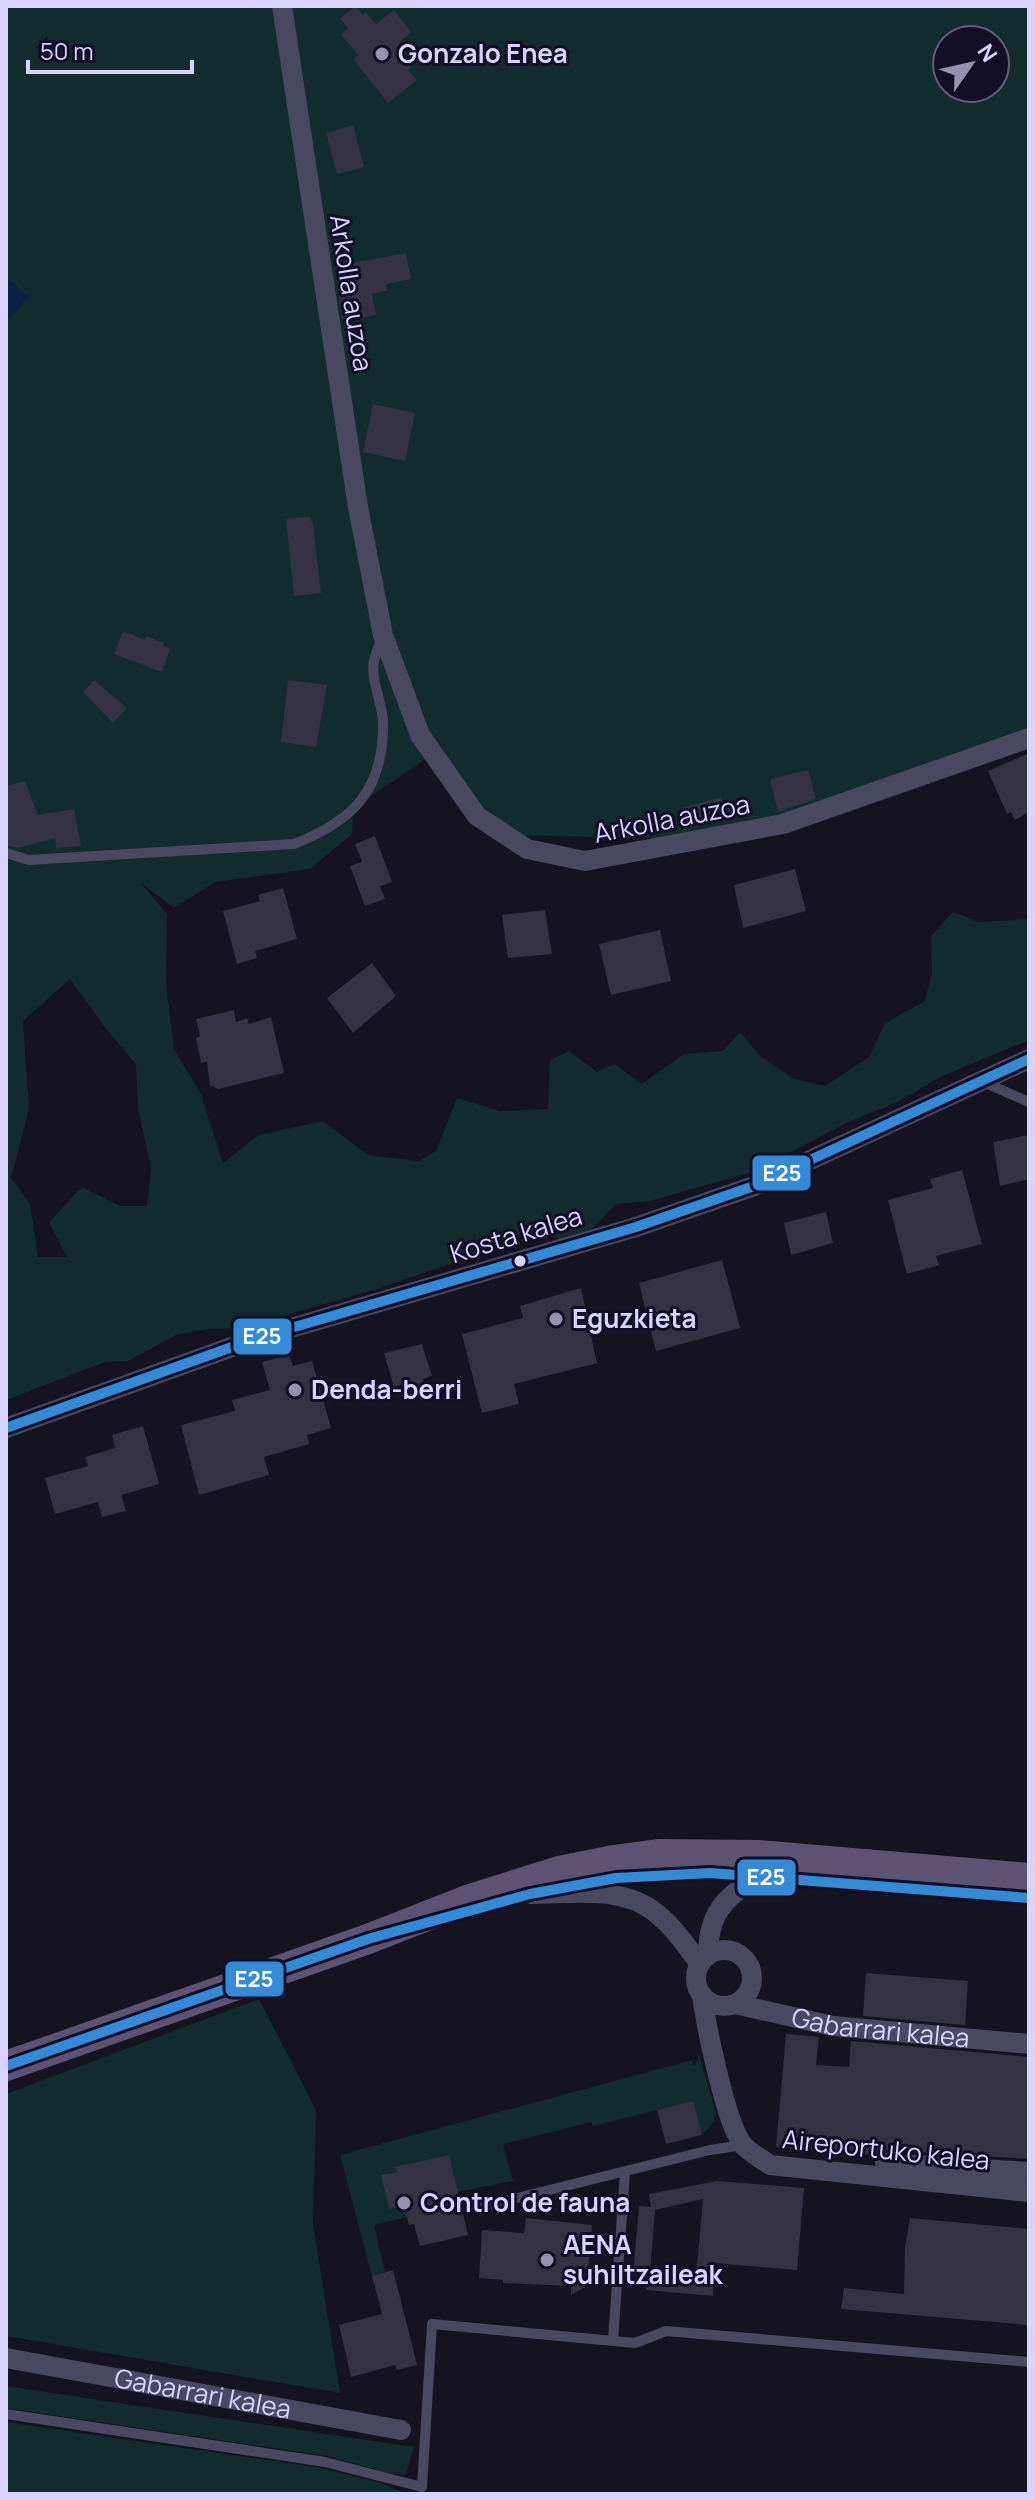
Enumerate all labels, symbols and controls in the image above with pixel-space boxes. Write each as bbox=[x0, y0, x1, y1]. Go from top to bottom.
scale bar bbox=[28, 24, 192, 74]
north arrow bbox=[931, 24, 1011, 104]
text: 50 m bbox=[40, 34, 94, 67]
place label: Gonzalo Enea bbox=[398, 35, 568, 71]
text: N bbox=[971, 38, 1004, 68]
marker: Gonzalo Enea bbox=[373, 45, 391, 63]
street label: Arkolla auzoa bbox=[322, 212, 382, 374]
street label: Arkolla auzoa bbox=[591, 785, 753, 851]
line badge: E25 bbox=[751, 1154, 812, 1192]
text: E25 bbox=[763, 1158, 801, 1188]
street label: Kosta kalea bbox=[445, 1197, 586, 1271]
unlabelled marker bbox=[512, 1253, 528, 1269]
place label: Eguzkieta bbox=[572, 1300, 697, 1336]
marker: Eguzkieta bbox=[547, 1310, 565, 1328]
line badge: E25 bbox=[232, 1317, 293, 1356]
text: E25 bbox=[243, 1321, 281, 1351]
place label: Denda-berri bbox=[311, 1371, 462, 1407]
marker: Denda-berri bbox=[286, 1381, 304, 1399]
line badge: E25 bbox=[736, 1858, 797, 1897]
text: E25 bbox=[747, 1862, 785, 1892]
line badge: E25 bbox=[224, 1960, 285, 1998]
text: E25 bbox=[235, 1964, 273, 1994]
street label: Gabarrari kalea bbox=[788, 1998, 971, 2055]
street label: Aireportuko kalea bbox=[781, 2120, 992, 2178]
place label: Control de fauna bbox=[420, 2184, 630, 2220]
marker: Control de fauna bbox=[395, 2194, 413, 2212]
place label: AENA suhiltzaileak bbox=[563, 2226, 723, 2292]
marker: AENA suhiltzaileak bbox=[538, 2251, 556, 2269]
street label: Gabarrari kalea bbox=[112, 2359, 294, 2427]

